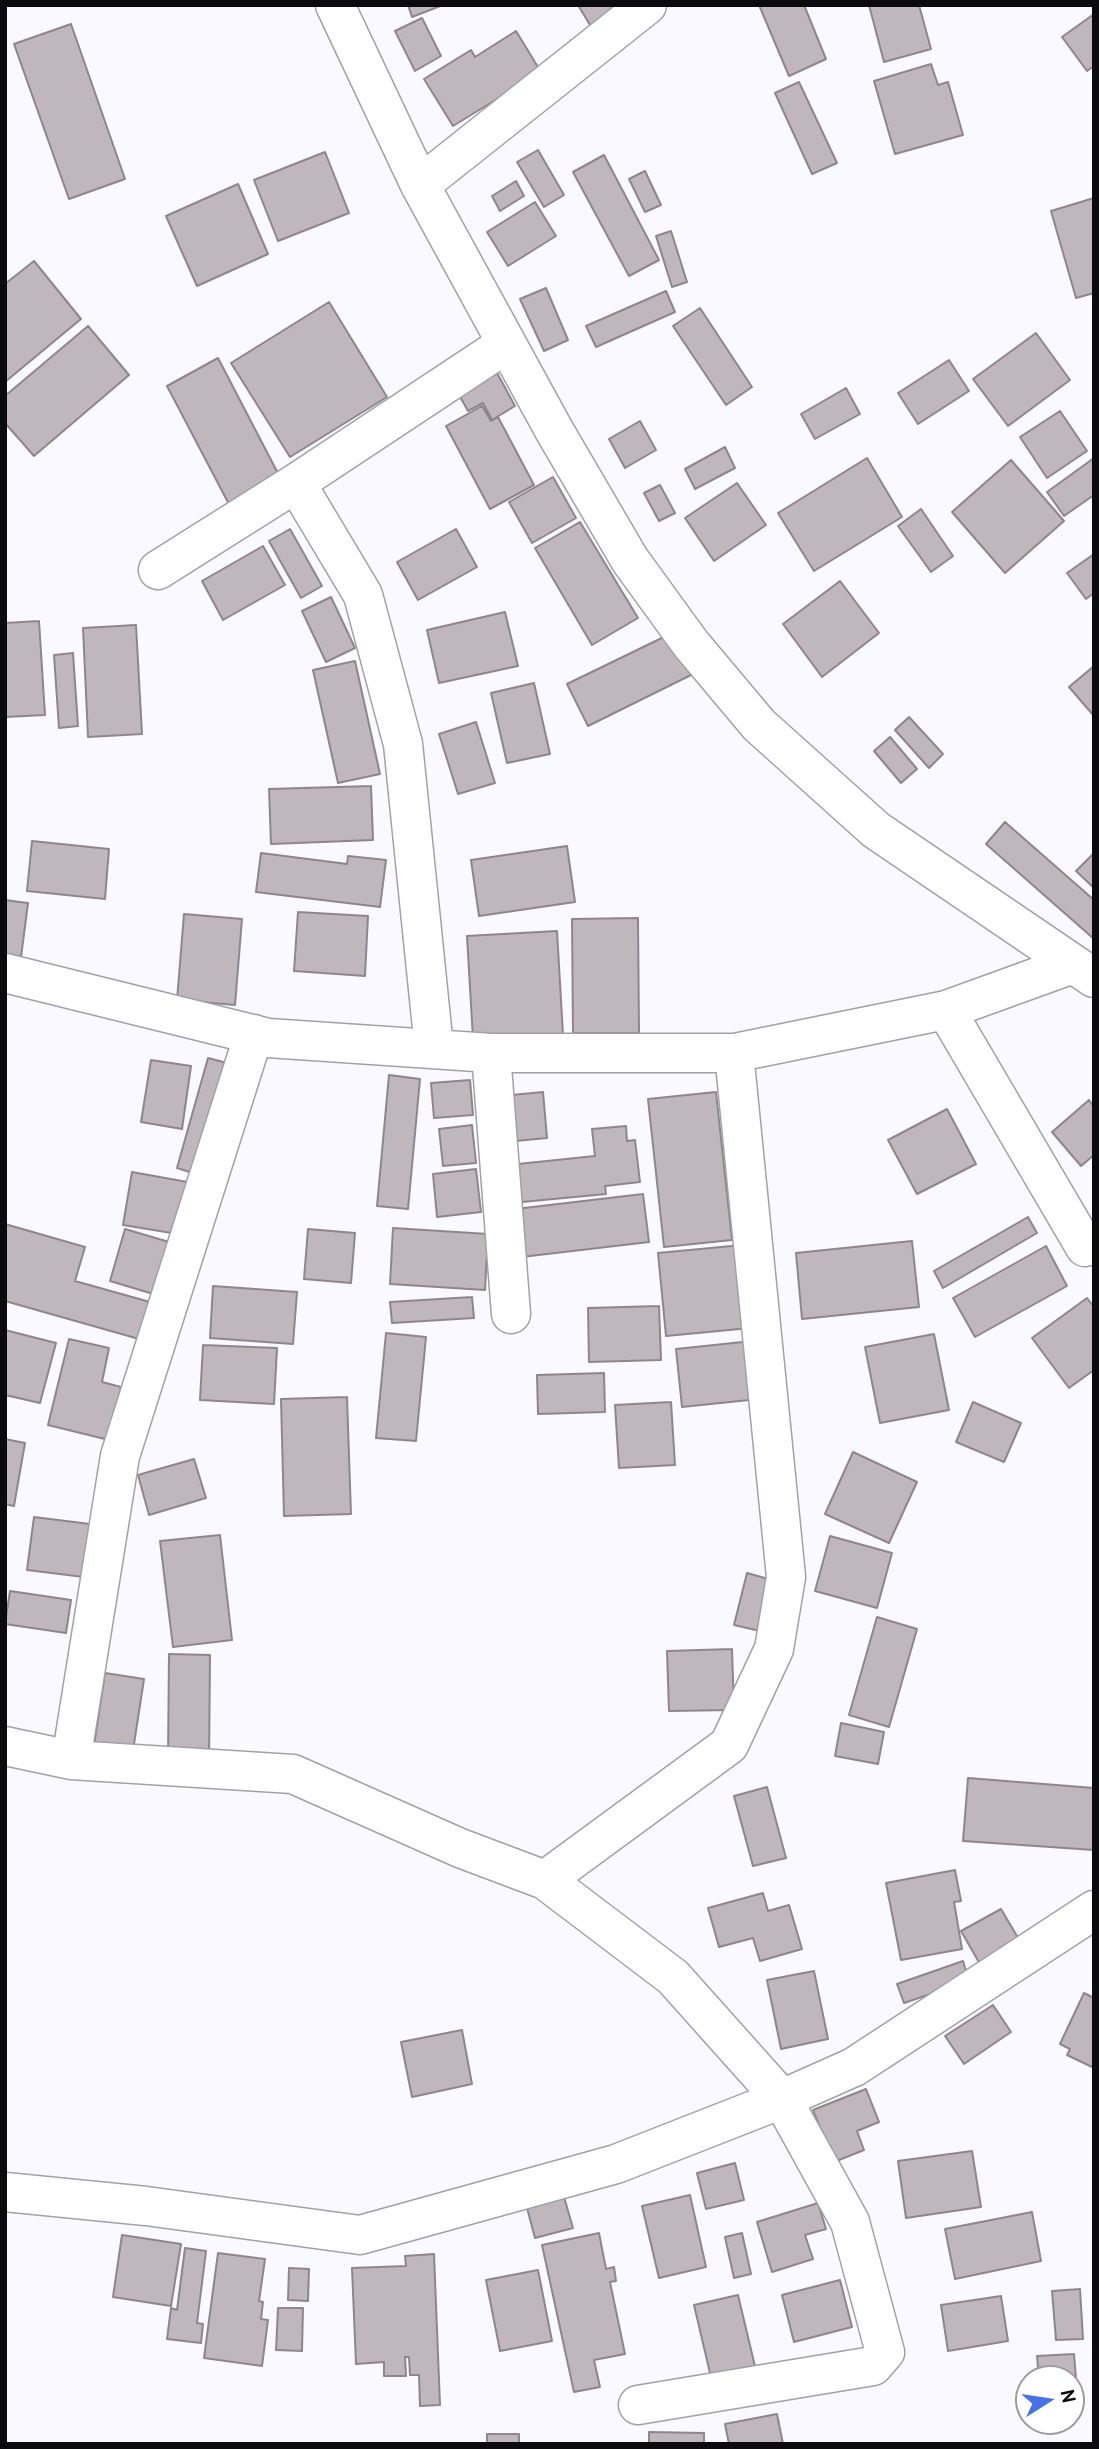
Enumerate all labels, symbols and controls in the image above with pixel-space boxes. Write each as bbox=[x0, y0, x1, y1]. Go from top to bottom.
north arrow bbox=[1015, 2365, 1085, 2435]
text: N bbox=[1056, 2387, 1082, 2405]

